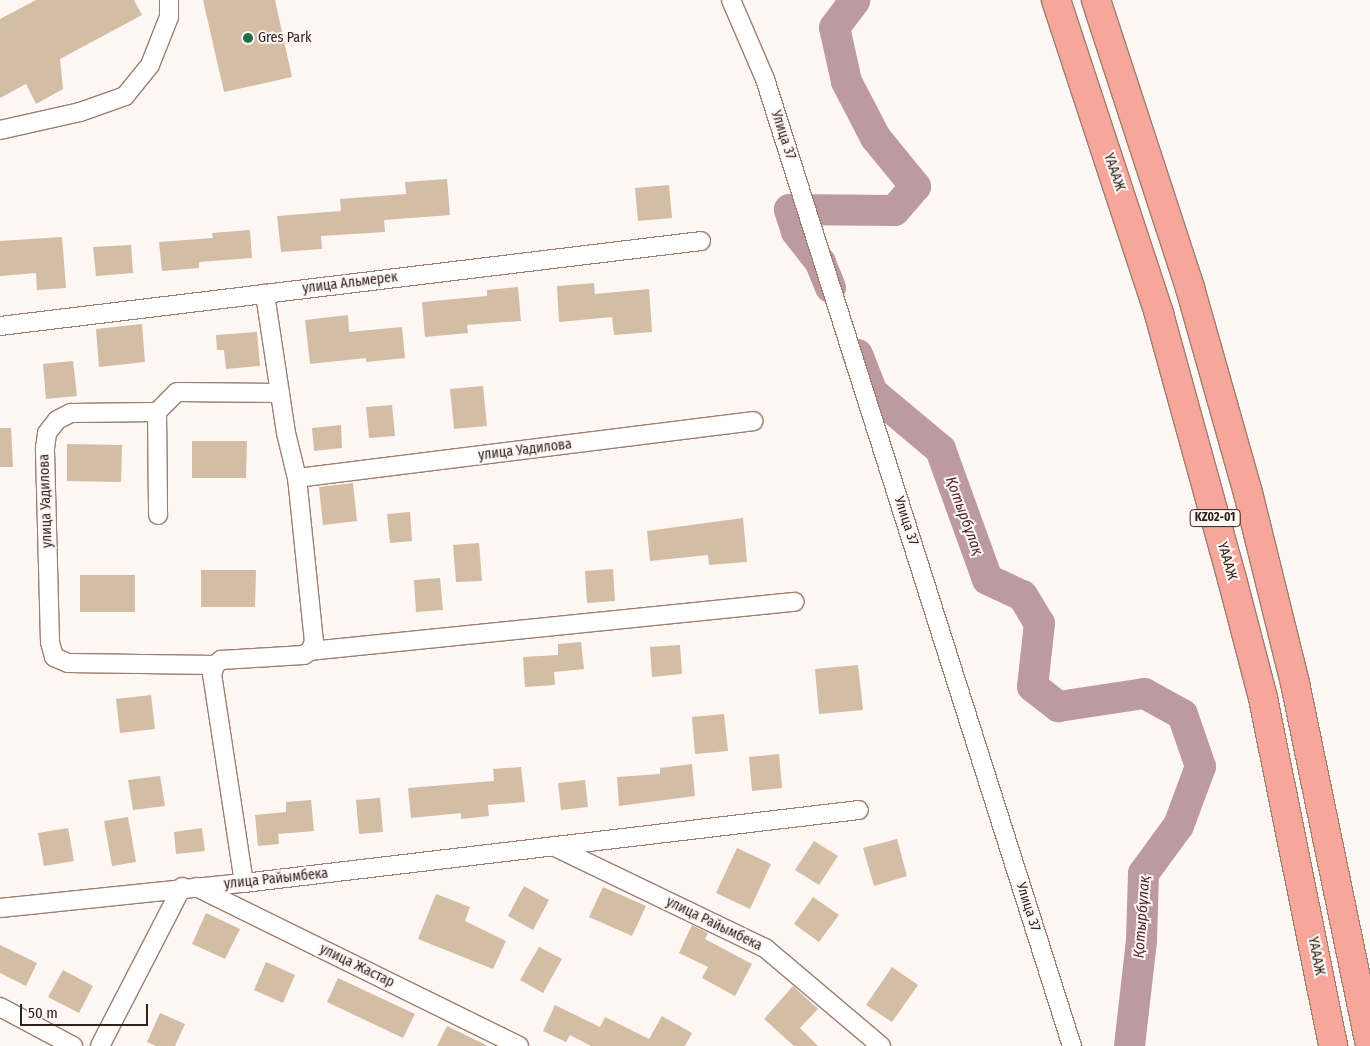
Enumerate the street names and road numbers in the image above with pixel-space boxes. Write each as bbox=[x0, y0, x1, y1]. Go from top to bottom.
street label: Улица 37 bbox=[767, 108, 799, 162]
street label: ҮАААЖ bbox=[1100, 151, 1128, 193]
street label: улица Альмерек bbox=[301, 269, 399, 297]
street label: улица Уадилова bbox=[477, 436, 573, 464]
street label: улица Уадилова bbox=[36, 454, 56, 548]
street label: Улица 37 bbox=[890, 494, 922, 548]
road number: KZ02-01 bbox=[1189, 508, 1241, 528]
street label: ҮАААЖ bbox=[1214, 540, 1240, 582]
street label: улица Райымбека bbox=[223, 865, 329, 893]
street label: Улица 37 bbox=[1012, 880, 1044, 934]
street label: улица Райымбека bbox=[663, 894, 765, 954]
street label: ҮАААЖ bbox=[1304, 935, 1328, 977]
street label: улица Жастар bbox=[317, 941, 397, 991]

